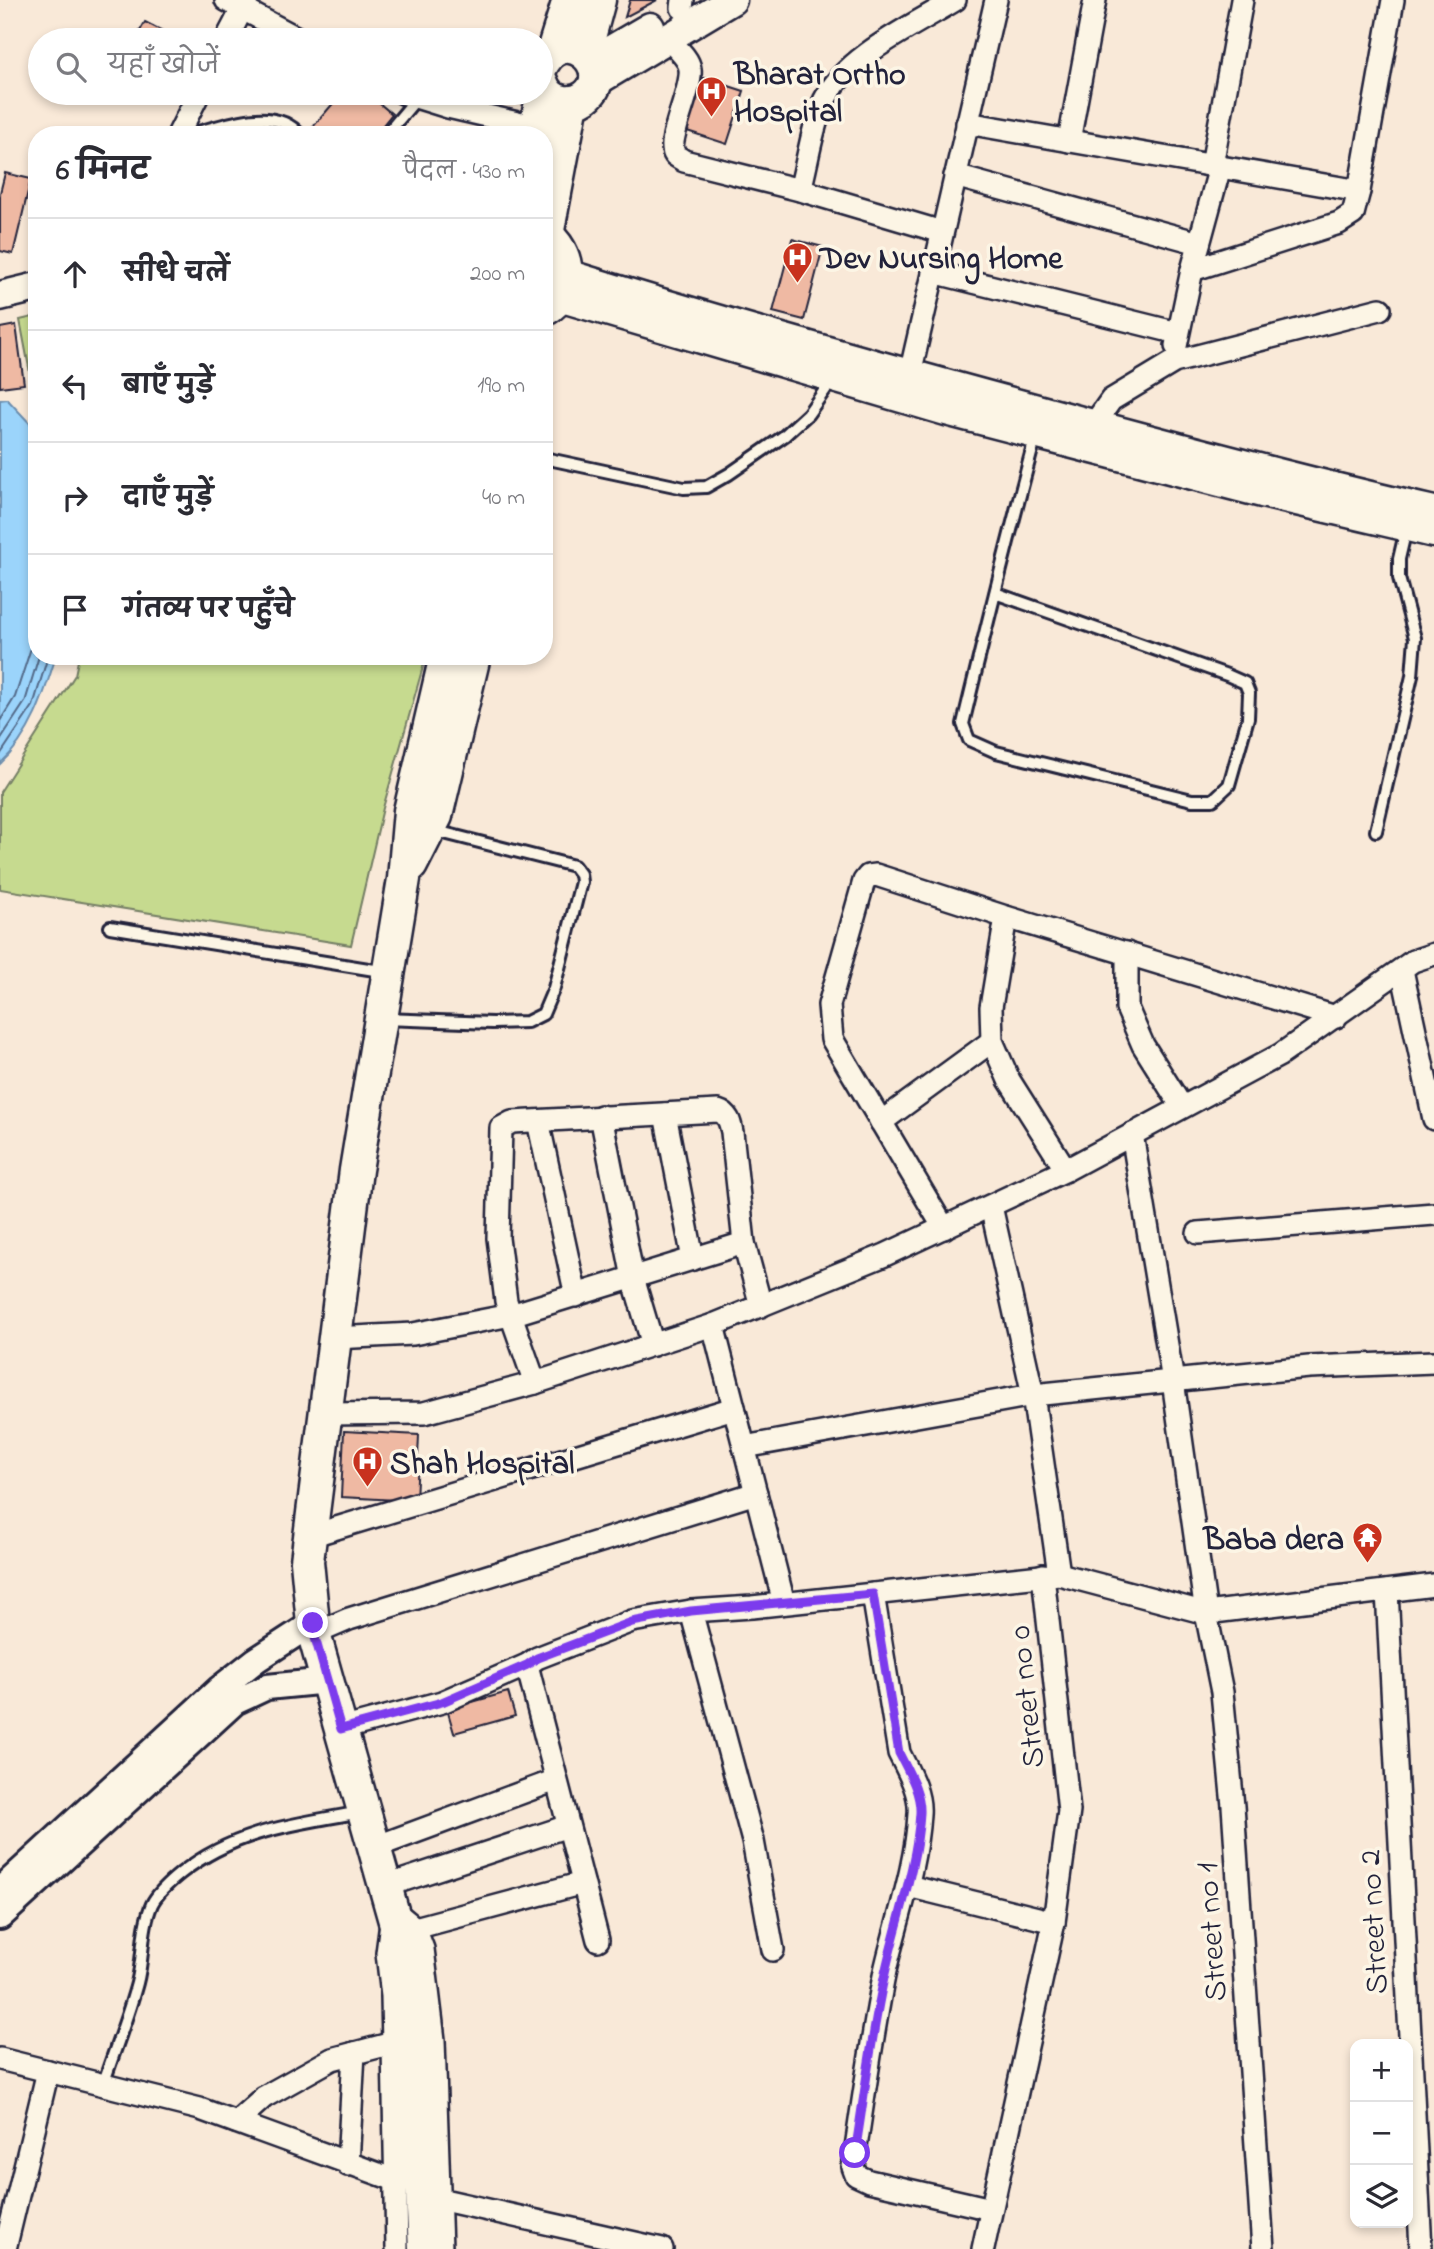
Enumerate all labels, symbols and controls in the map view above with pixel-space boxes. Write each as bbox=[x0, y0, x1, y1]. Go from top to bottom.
search box bbox=[28, 28, 553, 105]
icon: search bbox=[52, 48, 90, 86]
text: यहाँ खोजें bbox=[108, 48, 220, 86]
place label: Bharat Ortho Hospital bbox=[732, 53, 906, 137]
hospital icon: Bharat Ortho Hospital bbox=[694, 74, 728, 118]
text: 6 मिनट bbox=[56, 150, 150, 194]
text: पैदल · 430 m bbox=[403, 156, 525, 189]
place label: Dev Nursing Home bbox=[818, 237, 1064, 285]
hospital icon: Dev Nursing Home bbox=[780, 240, 814, 284]
icon: ahead bbox=[56, 255, 94, 293]
text: सीधे चलें bbox=[123, 256, 229, 294]
text: 200 m bbox=[470, 258, 525, 291]
icon: left bbox=[56, 367, 94, 405]
text: बाएँ मुड़ें bbox=[123, 368, 214, 406]
text: 190 m bbox=[477, 370, 525, 403]
icon: right bbox=[56, 479, 94, 517]
text: दाएँ मुड़ें bbox=[123, 480, 213, 518]
text: 40 m bbox=[482, 482, 525, 515]
icon: arrive bbox=[56, 591, 94, 629]
text: गंतव्य पर पहुँचे bbox=[123, 592, 294, 630]
place label: Shah Hospital bbox=[390, 1442, 574, 1489]
hospital icon: Shah Hospital bbox=[350, 1445, 384, 1489]
place label: Baba dera bbox=[1201, 1518, 1344, 1565]
temple icon: Baba dera bbox=[1350, 1521, 1384, 1565]
route end bbox=[297, 1607, 328, 1638]
street label: Street no 0 bbox=[998, 1623, 1059, 1770]
street label: Street no 2 bbox=[1348, 1848, 1403, 1995]
street label: Street no 1 bbox=[1185, 1861, 1242, 2003]
map controls bbox=[1350, 2039, 1413, 2228]
button: + bbox=[1350, 2039, 1413, 2102]
button: − bbox=[1350, 2102, 1413, 2165]
route start bbox=[839, 2137, 870, 2168]
button: layers bbox=[1350, 2165, 1413, 2228]

